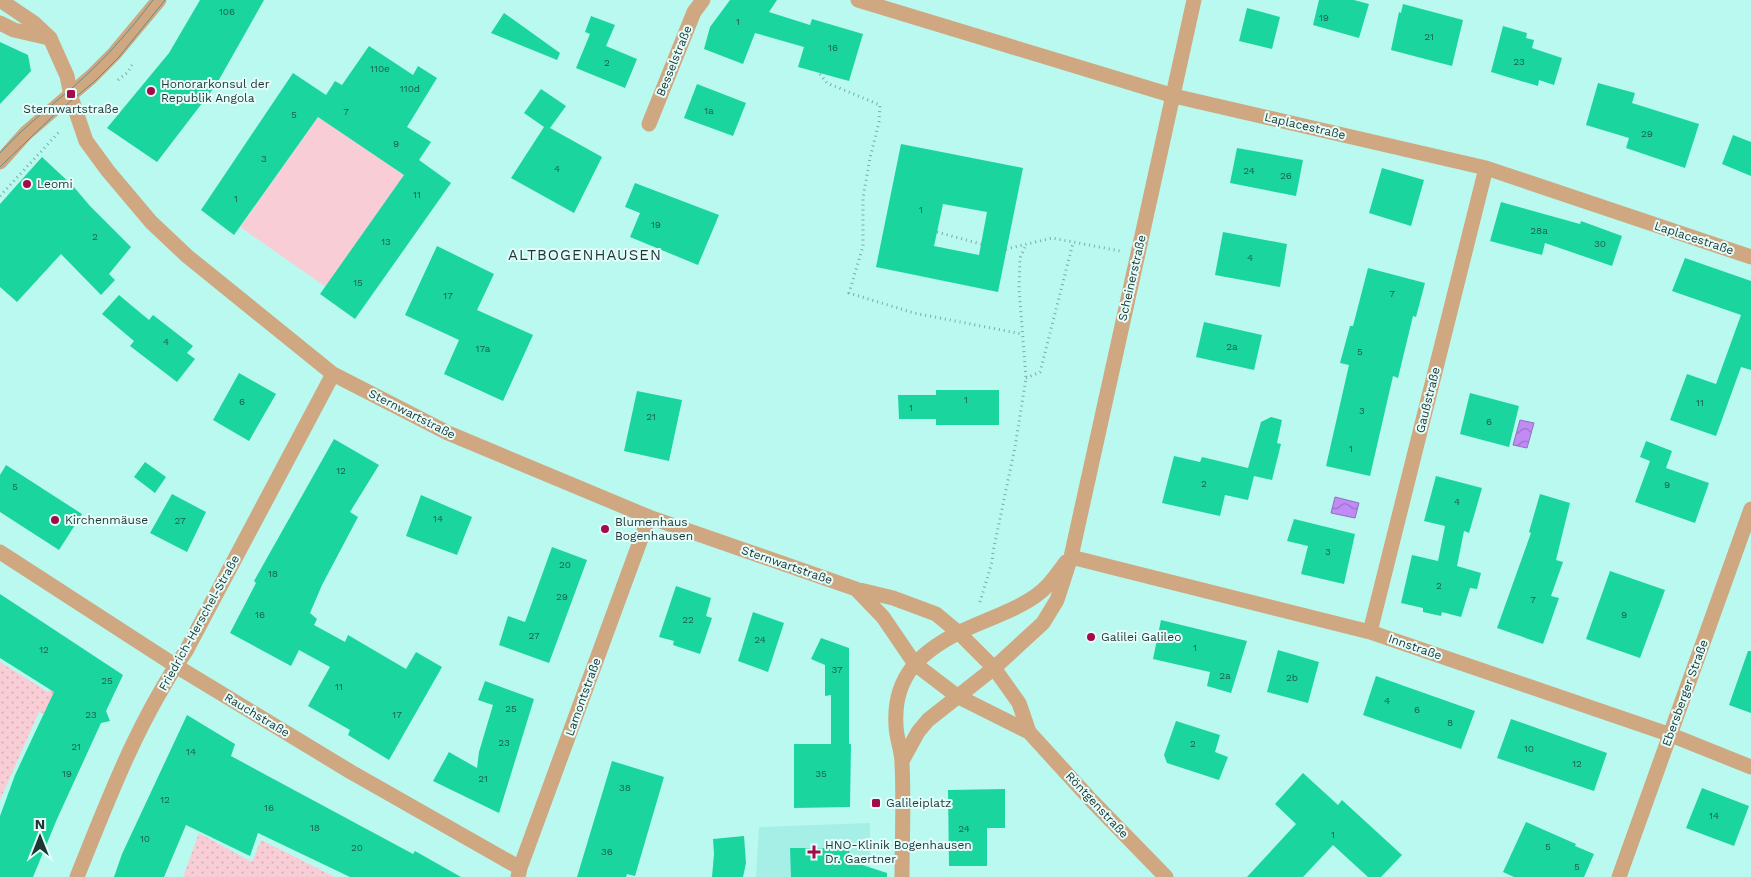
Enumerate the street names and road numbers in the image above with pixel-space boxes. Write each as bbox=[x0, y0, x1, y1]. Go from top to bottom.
street label: Besselstraße bbox=[653, 23, 695, 98]
street label: Laplacestraße bbox=[1263, 110, 1347, 142]
street label: Laplacestraße bbox=[1652, 219, 1736, 257]
street label: Scheinerstraße bbox=[1115, 233, 1149, 323]
street label: Gaußstraße bbox=[1413, 365, 1443, 434]
street label: Sternwartstraße bbox=[366, 386, 458, 442]
street label: Sternwartstraße bbox=[740, 543, 834, 587]
street label: Friedrich-Herschel-Straße bbox=[156, 553, 242, 693]
street label: Innstraße bbox=[1386, 631, 1444, 663]
street label: Ebersberger Straße bbox=[1659, 638, 1711, 748]
street label: Lamontstraße bbox=[562, 656, 604, 738]
street label: Rauchstraße bbox=[222, 690, 292, 740]
street label: Röntgenstraße bbox=[1063, 769, 1131, 841]

